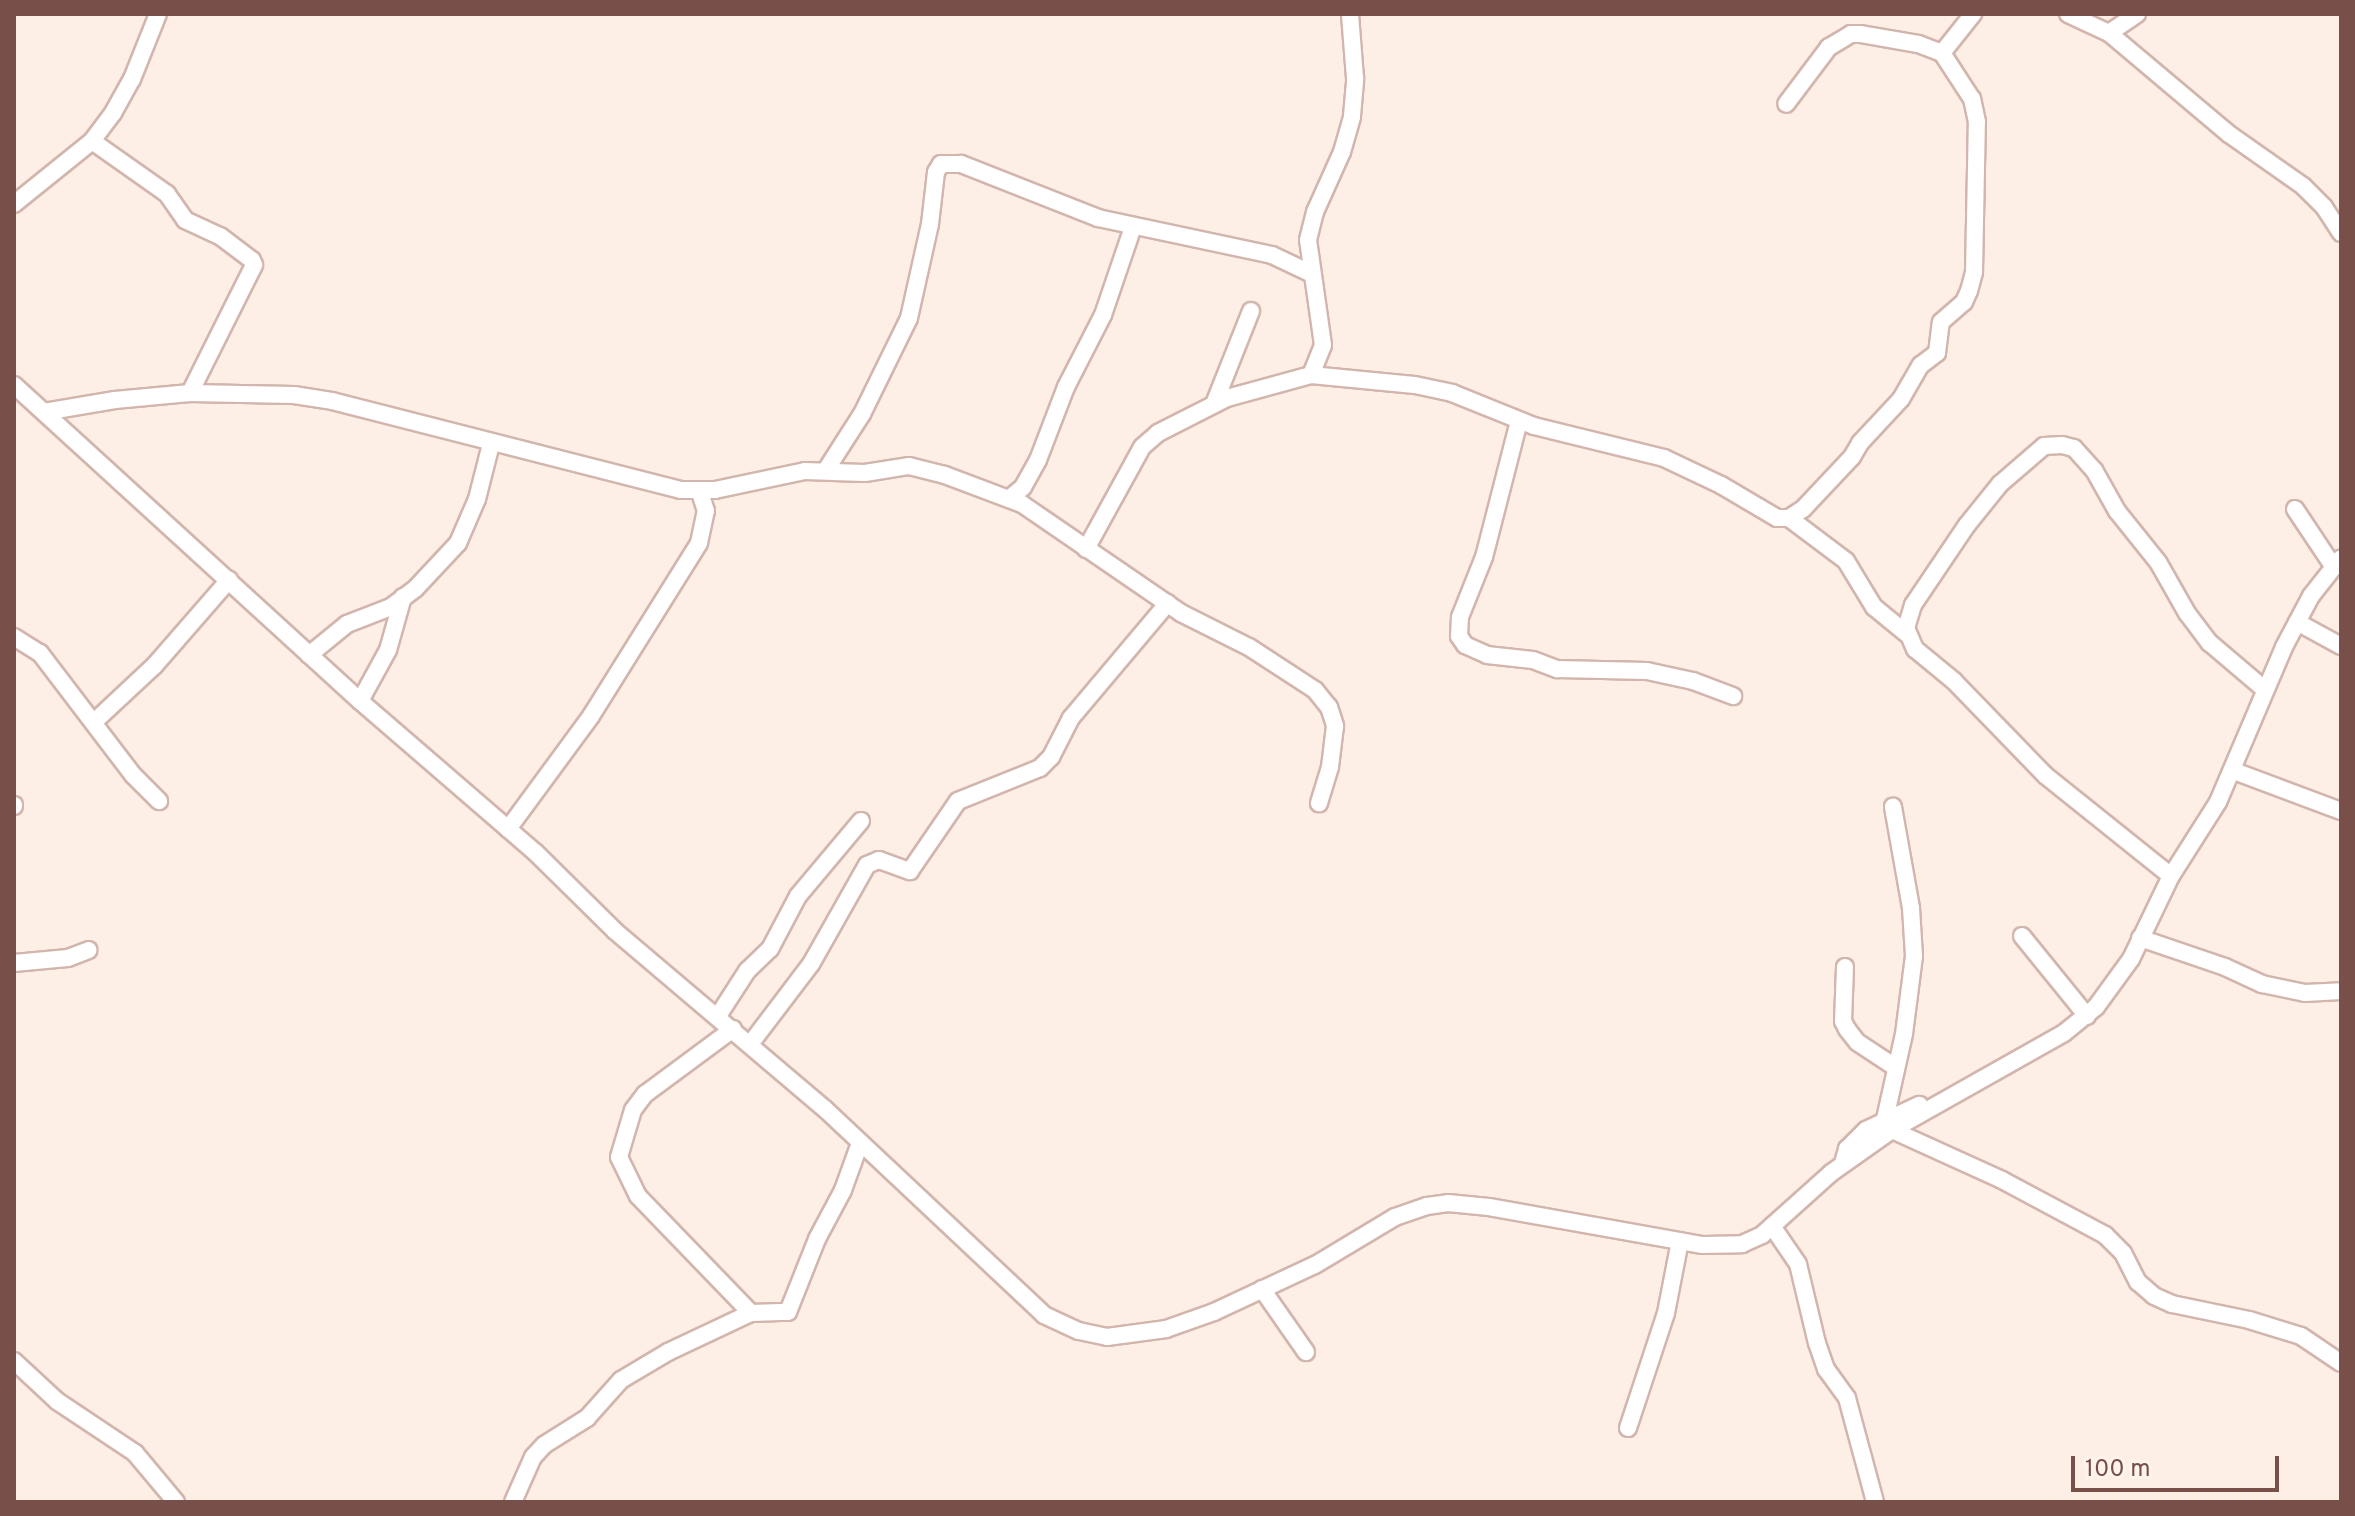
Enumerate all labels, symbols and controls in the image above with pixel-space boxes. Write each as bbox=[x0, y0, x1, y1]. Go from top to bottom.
scale bar bbox=[2075, 1440, 2283, 1490]
text: 100 m bbox=[2085, 1455, 2151, 1485]

